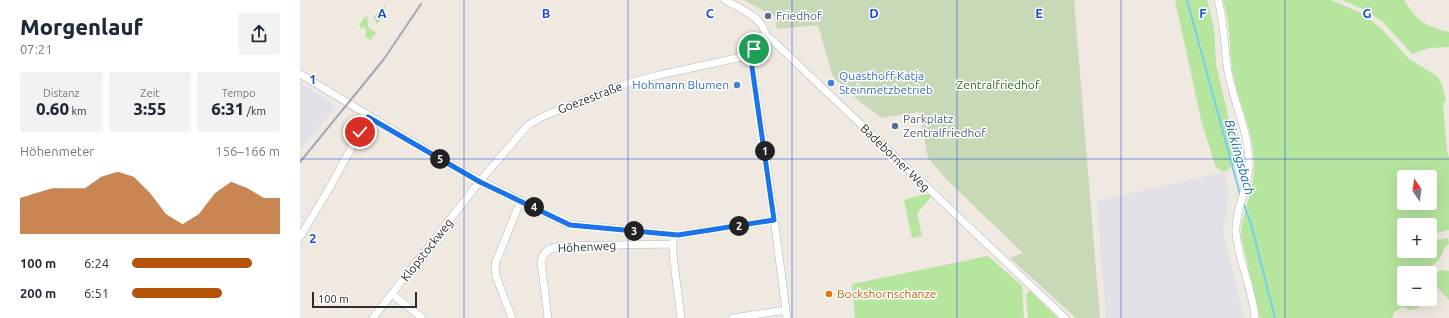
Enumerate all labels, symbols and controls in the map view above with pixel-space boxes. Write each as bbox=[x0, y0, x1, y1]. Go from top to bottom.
text: A bbox=[377, 6, 387, 20]
text: B bbox=[542, 6, 551, 20]
text: C bbox=[706, 6, 715, 20]
text: D bbox=[869, 6, 879, 20]
text: E bbox=[1035, 6, 1043, 20]
text: F bbox=[1199, 6, 1207, 20]
text: G bbox=[1363, 6, 1372, 20]
place label: Friedhof bbox=[776, 9, 822, 22]
marker: Friedhof bbox=[763, 11, 773, 21]
button: share bbox=[238, 13, 280, 55]
text: Morgenlauf bbox=[20, 14, 143, 39]
pin bbox=[737, 32, 771, 66]
icon: arrive bbox=[743, 38, 765, 60]
text: 07:21 bbox=[20, 42, 53, 56]
place label: Quasthoff Katja Steinmetzbetrieb bbox=[839, 69, 933, 96]
text: 1 bbox=[309, 72, 317, 86]
place label: Hohmann Blumen bbox=[632, 78, 729, 91]
marker: Quasthoff Katja Steinmetzbetrieb bbox=[826, 78, 836, 88]
park label: Zentralfriedhof bbox=[957, 78, 1040, 91]
street label: Goezestraße bbox=[556, 79, 624, 116]
marker: Hohmann Blumen bbox=[732, 80, 742, 90]
text: Distanz bbox=[43, 87, 80, 99]
text: Zeit bbox=[140, 87, 160, 99]
text: Tempo bbox=[222, 87, 256, 99]
text: 0.60 bbox=[36, 99, 69, 118]
text: 3:55 bbox=[134, 99, 166, 118]
text: 6:31 bbox=[211, 99, 244, 118]
text: km bbox=[69, 105, 87, 117]
text: /km bbox=[244, 105, 266, 117]
place label: Parkplatz Zentralfriedhof bbox=[903, 112, 986, 139]
pin bbox=[343, 115, 377, 149]
water label: Bicklingsbach bbox=[1223, 118, 1257, 196]
icon: check bbox=[349, 121, 371, 143]
street label: Badeborner Weg bbox=[858, 121, 933, 194]
marker: Parkplatz Zentralfriedhof bbox=[890, 121, 900, 131]
pin: 1 bbox=[755, 141, 775, 161]
text: Höhenmeter bbox=[20, 144, 94, 158]
text: 156–166 m bbox=[215, 144, 280, 158]
text: 1 bbox=[762, 145, 768, 157]
pin: 5 bbox=[430, 149, 450, 169]
text: 5 bbox=[437, 153, 443, 165]
north arrow bbox=[1397, 170, 1437, 210]
map controls bbox=[1397, 170, 1437, 306]
pin: 4 bbox=[524, 197, 544, 217]
text: 4 bbox=[531, 201, 537, 213]
street label: Klopstockweg bbox=[398, 216, 455, 284]
pin: 2 bbox=[729, 216, 749, 236]
button: + bbox=[1397, 218, 1437, 258]
text: 2 bbox=[736, 220, 742, 232]
pin: 3 bbox=[624, 221, 644, 241]
text: 3 bbox=[631, 225, 637, 237]
text: 2 bbox=[309, 231, 317, 245]
street label: Höhenweg bbox=[557, 238, 617, 255]
text: 100 m bbox=[20, 256, 56, 270]
text: 6:24 bbox=[84, 256, 109, 270]
button: − bbox=[1397, 266, 1437, 306]
text: 200 m bbox=[20, 286, 56, 300]
text: 6:51 bbox=[84, 286, 109, 300]
place label: Bockshornschanze bbox=[837, 287, 936, 300]
marker: Bockshornschanze bbox=[824, 289, 834, 299]
scale bar bbox=[312, 290, 417, 309]
text: 100 m bbox=[318, 293, 349, 305]

